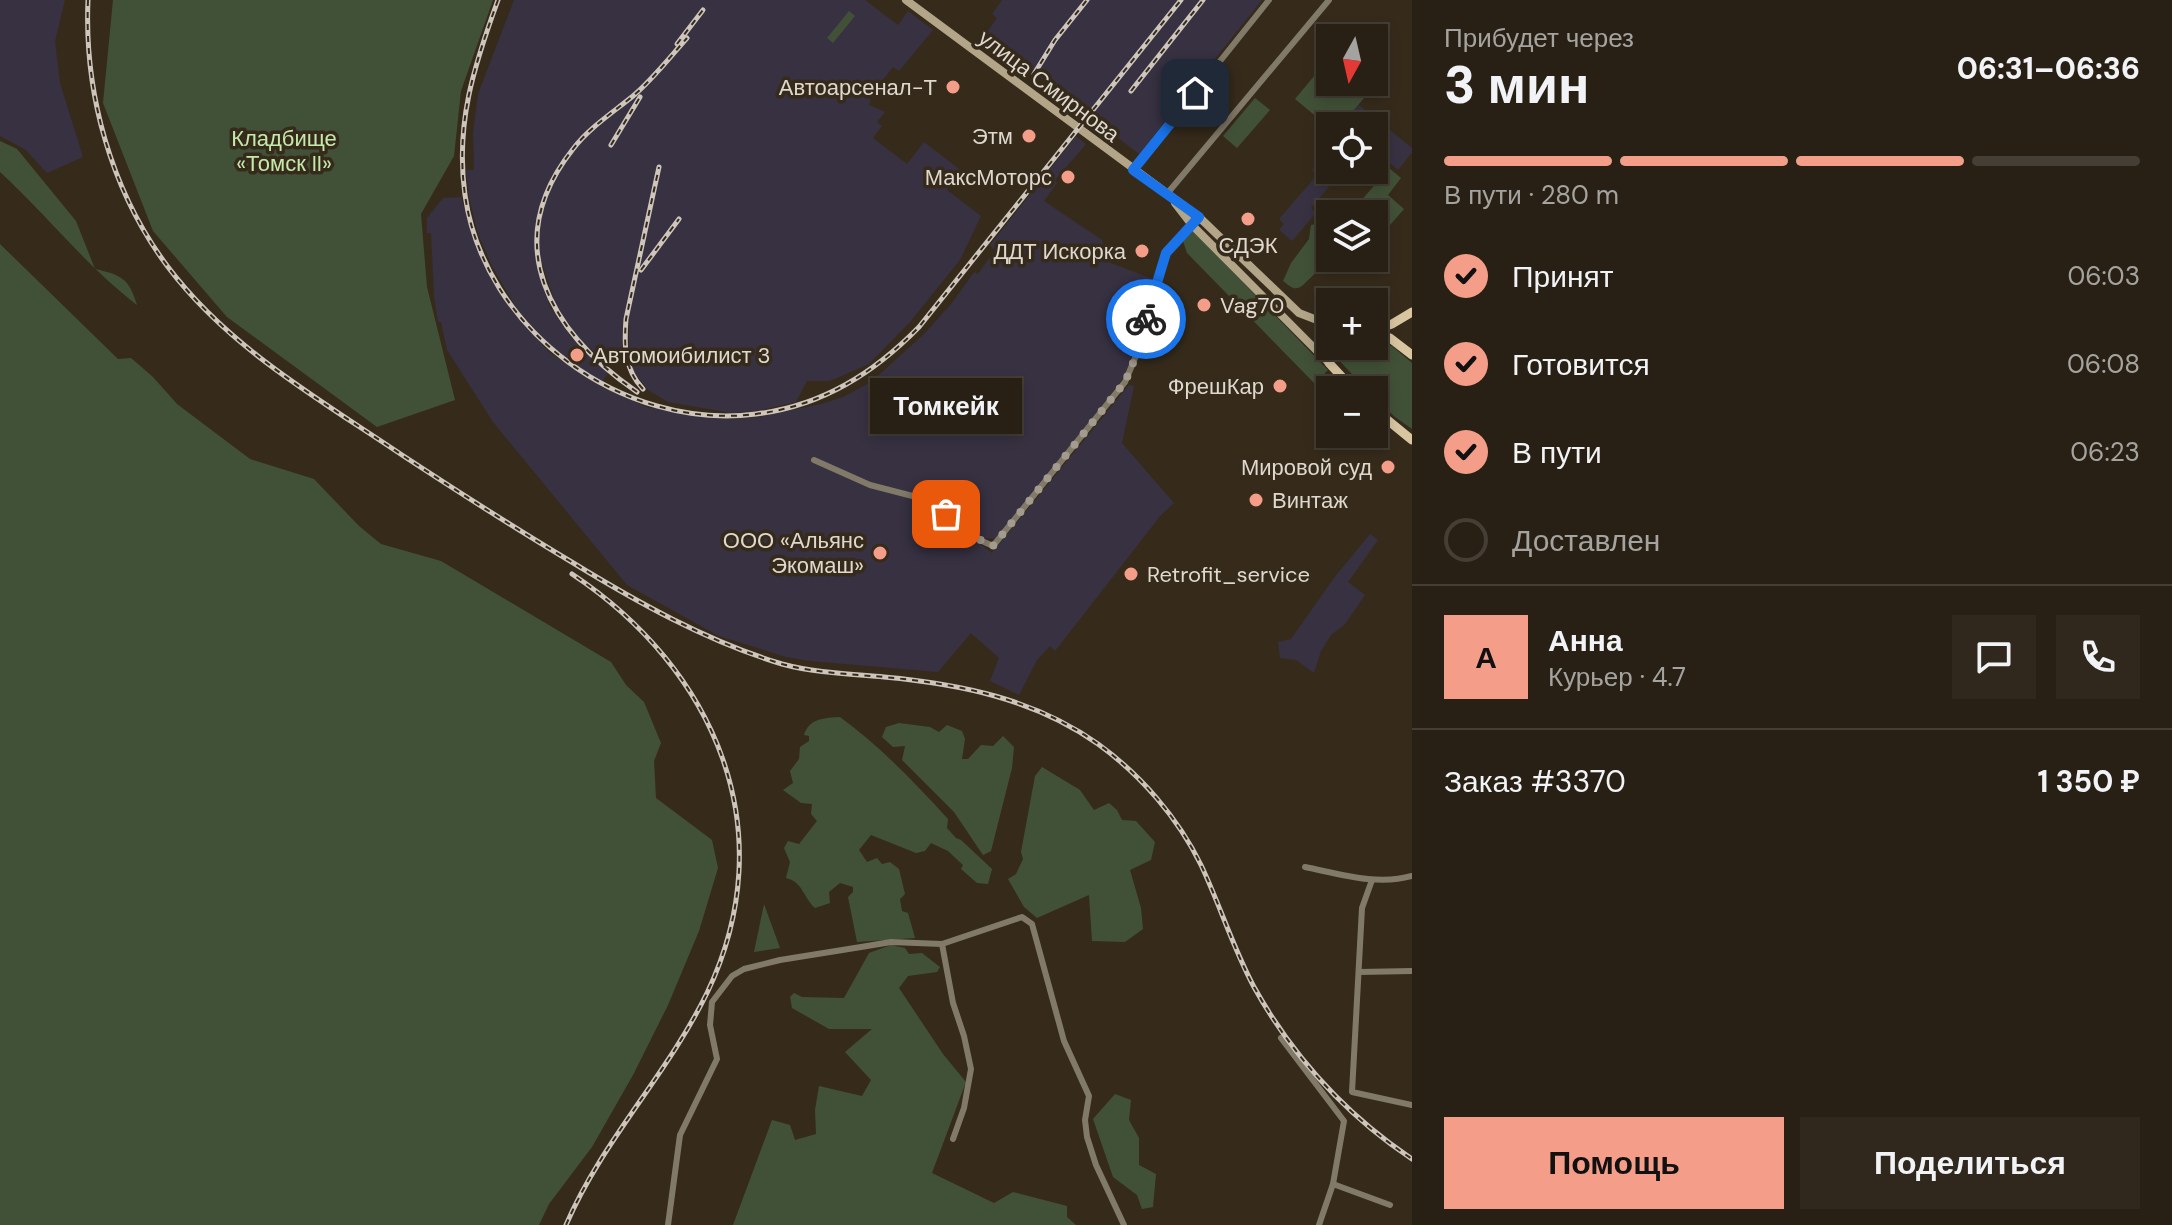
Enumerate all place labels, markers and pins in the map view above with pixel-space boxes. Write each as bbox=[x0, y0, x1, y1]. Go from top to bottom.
pin bbox=[1161, 59, 1229, 127]
place label: Автоарсенал-Т bbox=[779, 73, 937, 102]
marker: Автоарсенал-Т bbox=[944, 78, 962, 96]
place label: Этм bbox=[972, 122, 1013, 151]
marker: Этм bbox=[1020, 127, 1038, 145]
place label: МаксМоторс bbox=[925, 163, 1052, 192]
marker: МаксМоторс bbox=[1059, 168, 1077, 186]
marker: СДЭК bbox=[1239, 210, 1257, 228]
place label: СДЭК bbox=[1219, 231, 1278, 260]
place label: ДДТ Искорка bbox=[993, 237, 1127, 266]
marker: ДДТ Искорка bbox=[1133, 242, 1151, 260]
place label: Vag70 bbox=[1220, 291, 1284, 320]
marker: Vag70 bbox=[1195, 296, 1213, 314]
place label: Автомоибилист 3 bbox=[593, 341, 771, 370]
marker: Автомоибилист 3 bbox=[568, 346, 586, 364]
place label: ФрешКар bbox=[1168, 372, 1264, 401]
marker: ФрешКар bbox=[1271, 377, 1289, 395]
callout: Томкейк bbox=[870, 378, 1022, 434]
place label: Мировой суд bbox=[1241, 453, 1372, 482]
marker: Мировой суд bbox=[1379, 458, 1397, 476]
pin bbox=[912, 480, 980, 548]
place label: Винтаж bbox=[1272, 486, 1348, 515]
marker: Винтаж bbox=[1247, 491, 1265, 509]
place label: ООО «Альянс Экомаш» bbox=[723, 526, 864, 580]
marker: ООО «Альянс Экомаш» bbox=[871, 544, 889, 562]
place label: Retrofit_service bbox=[1147, 560, 1310, 589]
marker: Retrofit_service bbox=[1122, 565, 1140, 583]

